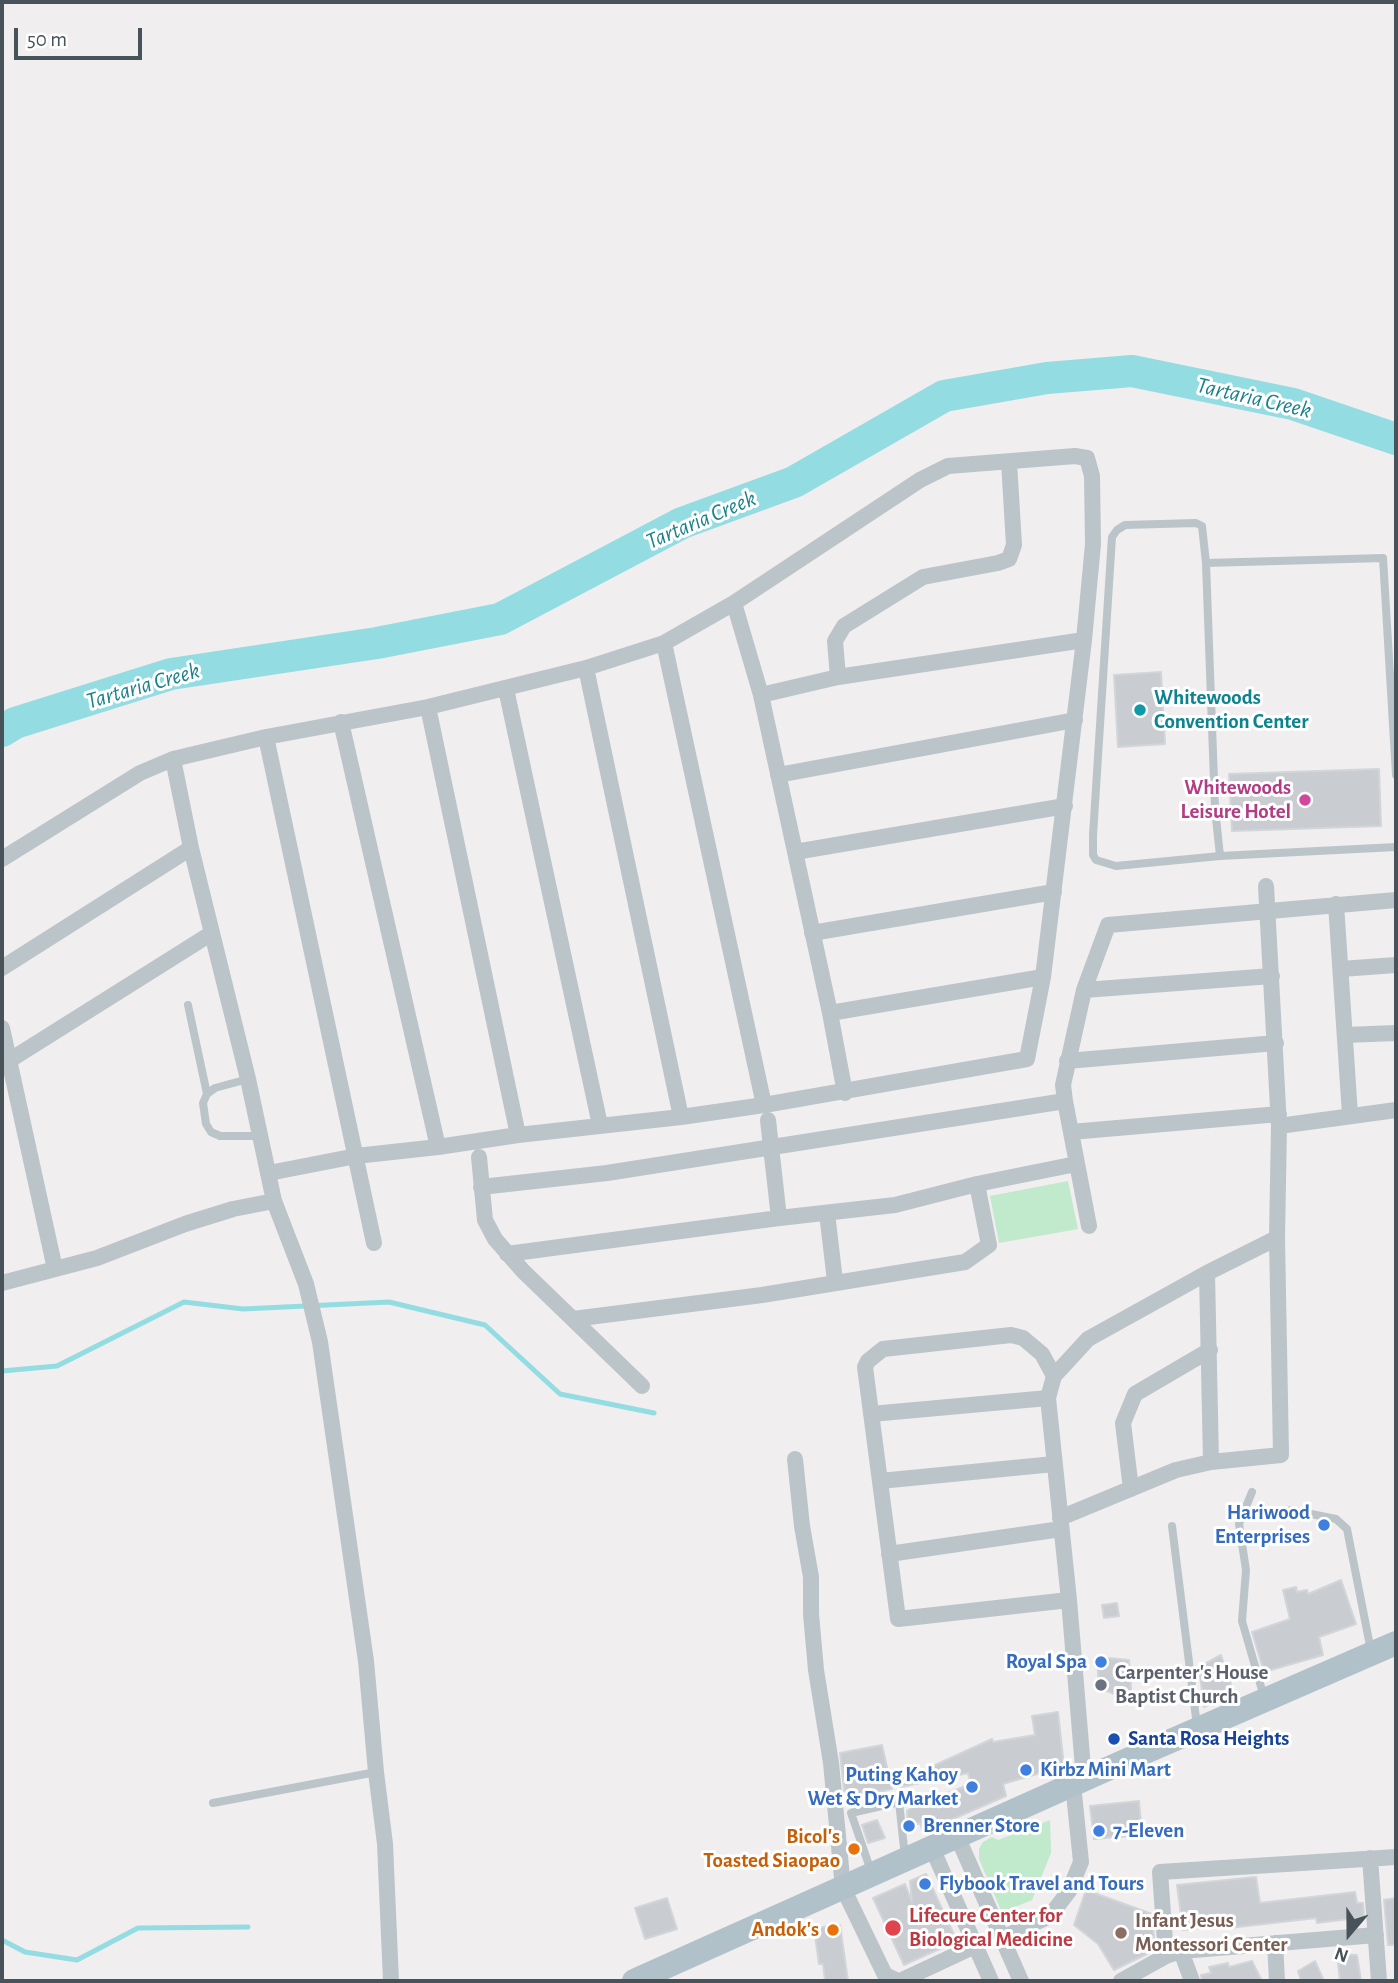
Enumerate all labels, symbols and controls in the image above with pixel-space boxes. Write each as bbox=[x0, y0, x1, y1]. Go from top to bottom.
scale bar bbox=[18, 14, 145, 58]
text: 50 m bbox=[27, 29, 67, 50]
water label: Tartaria Creek bbox=[1194, 371, 1314, 425]
water label: Tartaria Creek bbox=[642, 484, 760, 556]
water label: Tartaria Creek bbox=[83, 657, 203, 715]
place label: Whitewoods Convention Center bbox=[1154, 685, 1308, 735]
marker: Whitewoods Convention Center bbox=[1132, 702, 1148, 718]
place label: Whitewoods Leisure Hotel bbox=[1180, 775, 1291, 825]
marker: Whitewoods Leisure Hotel bbox=[1297, 792, 1313, 808]
place label: Hariwood Enterprises bbox=[1215, 1500, 1310, 1550]
marker: Hariwood Enterprises bbox=[1316, 1517, 1332, 1533]
place label: Royal Spa bbox=[1006, 1649, 1087, 1675]
marker: Royal Spa bbox=[1093, 1654, 1109, 1670]
place label: Carpenter's House Baptist Church bbox=[1115, 1660, 1268, 1710]
marker: Carpenter's House Baptist Church bbox=[1093, 1677, 1109, 1693]
place label: Santa Rosa Heights bbox=[1128, 1726, 1289, 1752]
marker: Santa Rosa Heights bbox=[1106, 1731, 1122, 1747]
place label: Kirbz Mini Mart bbox=[1040, 1757, 1171, 1783]
place label: Puting Kahoy Wet & Dry Market bbox=[807, 1762, 958, 1812]
marker: Kirbz Mini Mart bbox=[1018, 1762, 1034, 1778]
marker: Puting Kahoy Wet & Dry Market bbox=[964, 1779, 980, 1795]
place label: Brenner Store bbox=[923, 1813, 1040, 1839]
marker: Brenner Store bbox=[901, 1818, 917, 1834]
place label: 7-Eleven bbox=[1113, 1818, 1184, 1844]
marker: 7-Eleven bbox=[1091, 1823, 1107, 1839]
place label: Bicol's Toasted Siaopao bbox=[703, 1824, 840, 1874]
marker: Bicol's Toasted Siaopao bbox=[846, 1841, 862, 1857]
place label: Flybook Travel and Tours bbox=[939, 1871, 1144, 1897]
marker: Flybook Travel and Tours bbox=[917, 1876, 933, 1892]
north arrow bbox=[1314, 1899, 1384, 1969]
place label: Lifecure Center for Biological Medicine bbox=[909, 1903, 1073, 1953]
place label: Infant Jesus Montessori Center bbox=[1135, 1908, 1288, 1958]
place label: Andok's bbox=[751, 1917, 819, 1943]
marker: Lifecure Center for Biological Medicine bbox=[883, 1918, 903, 1938]
marker: Andok's bbox=[825, 1922, 841, 1938]
marker: Infant Jesus Montessori Center bbox=[1113, 1925, 1129, 1941]
text: N bbox=[1332, 1943, 1351, 1965]

